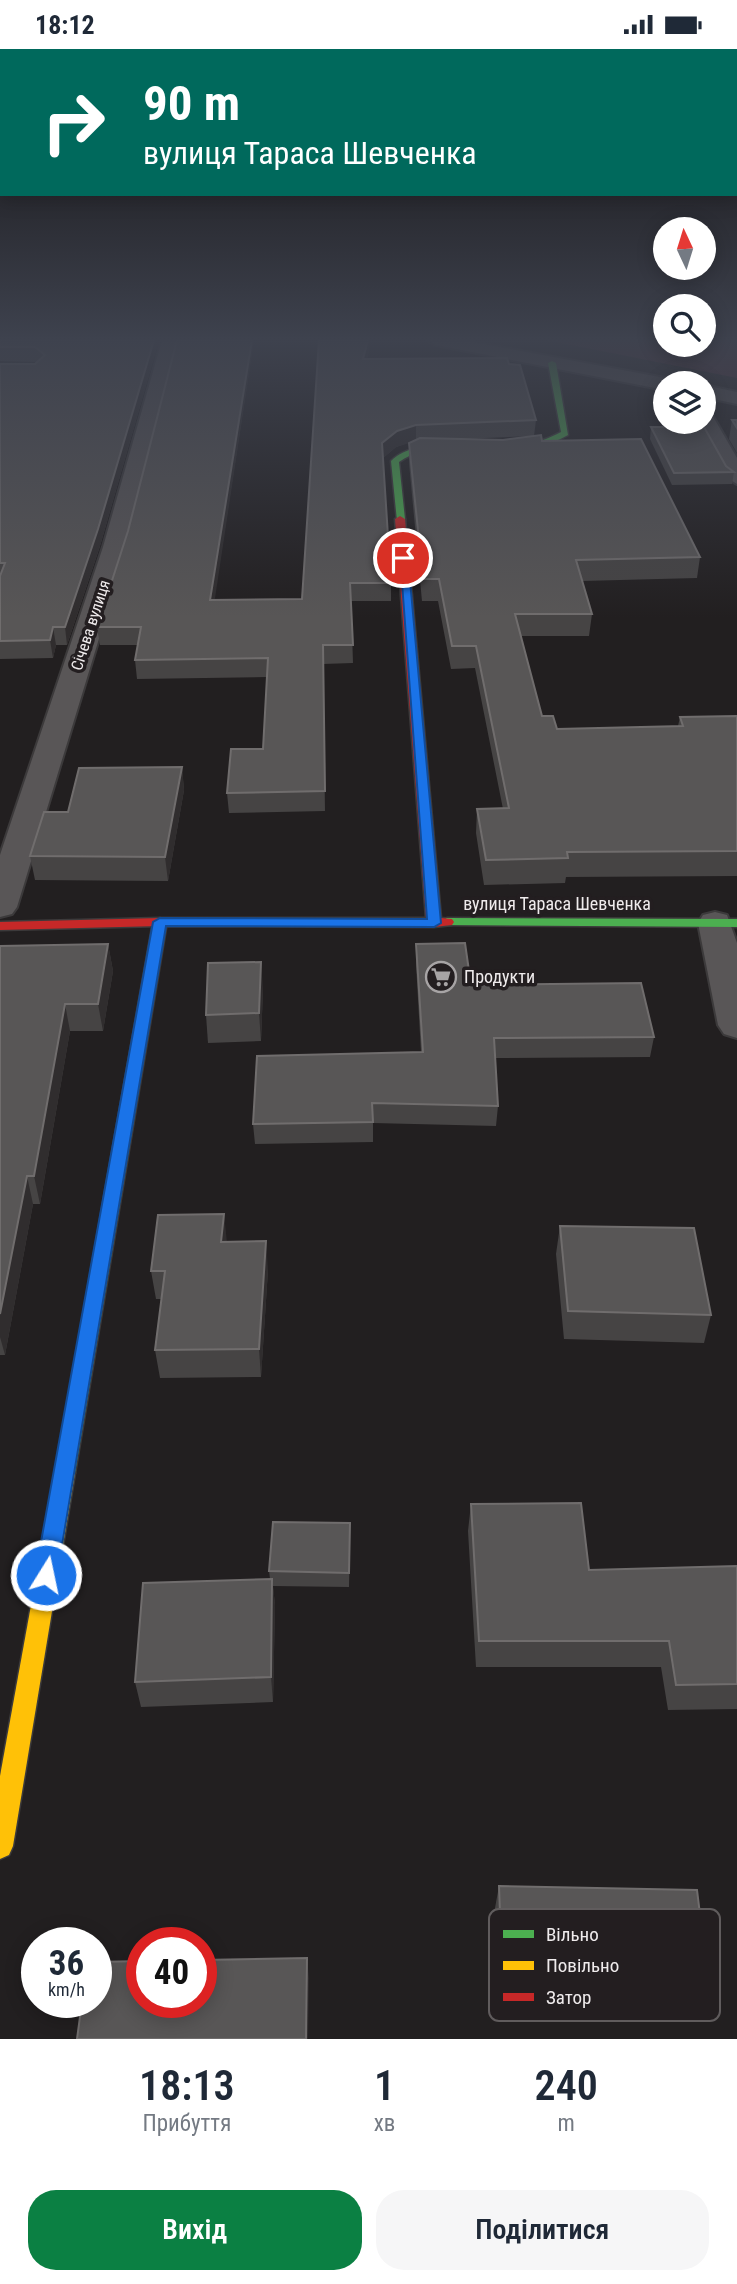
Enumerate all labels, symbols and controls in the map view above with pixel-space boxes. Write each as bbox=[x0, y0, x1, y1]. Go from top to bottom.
text: 18:12 bbox=[35, 10, 95, 40]
text: 90 m bbox=[143, 75, 240, 132]
icon: right bbox=[28, 77, 119, 168]
text: вулиця Тараса Шевченка bbox=[143, 134, 477, 172]
north arrow bbox=[653, 217, 716, 280]
map controls bbox=[653, 217, 716, 434]
button: search bbox=[653, 294, 716, 357]
button: layers bbox=[653, 371, 716, 434]
pin bbox=[373, 528, 433, 588]
icon: arrive bbox=[384, 539, 422, 577]
street label: Січева вулиця bbox=[67, 577, 114, 673]
street label: вулиця Тараса Шевченка bbox=[463, 893, 651, 914]
supermarket icon: Продукти bbox=[424, 960, 458, 994]
place label: Продукти bbox=[464, 966, 535, 987]
position arrow bbox=[9, 1538, 83, 1612]
legend bbox=[489, 1909, 720, 2021]
text: Вільно bbox=[546, 1923, 599, 1946]
speed limit sign: 40 bbox=[126, 1927, 217, 2018]
text: 36 bbox=[49, 1943, 84, 1984]
text: Повільно bbox=[546, 1954, 619, 1977]
text: km/h bbox=[48, 1979, 85, 2000]
text: Затор bbox=[546, 1986, 591, 2009]
text: 18:13 bbox=[139, 2061, 235, 2110]
text: 1 bbox=[374, 2061, 395, 2110]
text: 240 bbox=[535, 2061, 598, 2110]
text: Прибуття bbox=[143, 2110, 231, 2137]
text: хв bbox=[374, 2110, 395, 2137]
text: m bbox=[558, 2110, 575, 2137]
button: Вихід bbox=[28, 2190, 362, 2270]
button: Поділитися bbox=[376, 2190, 709, 2270]

